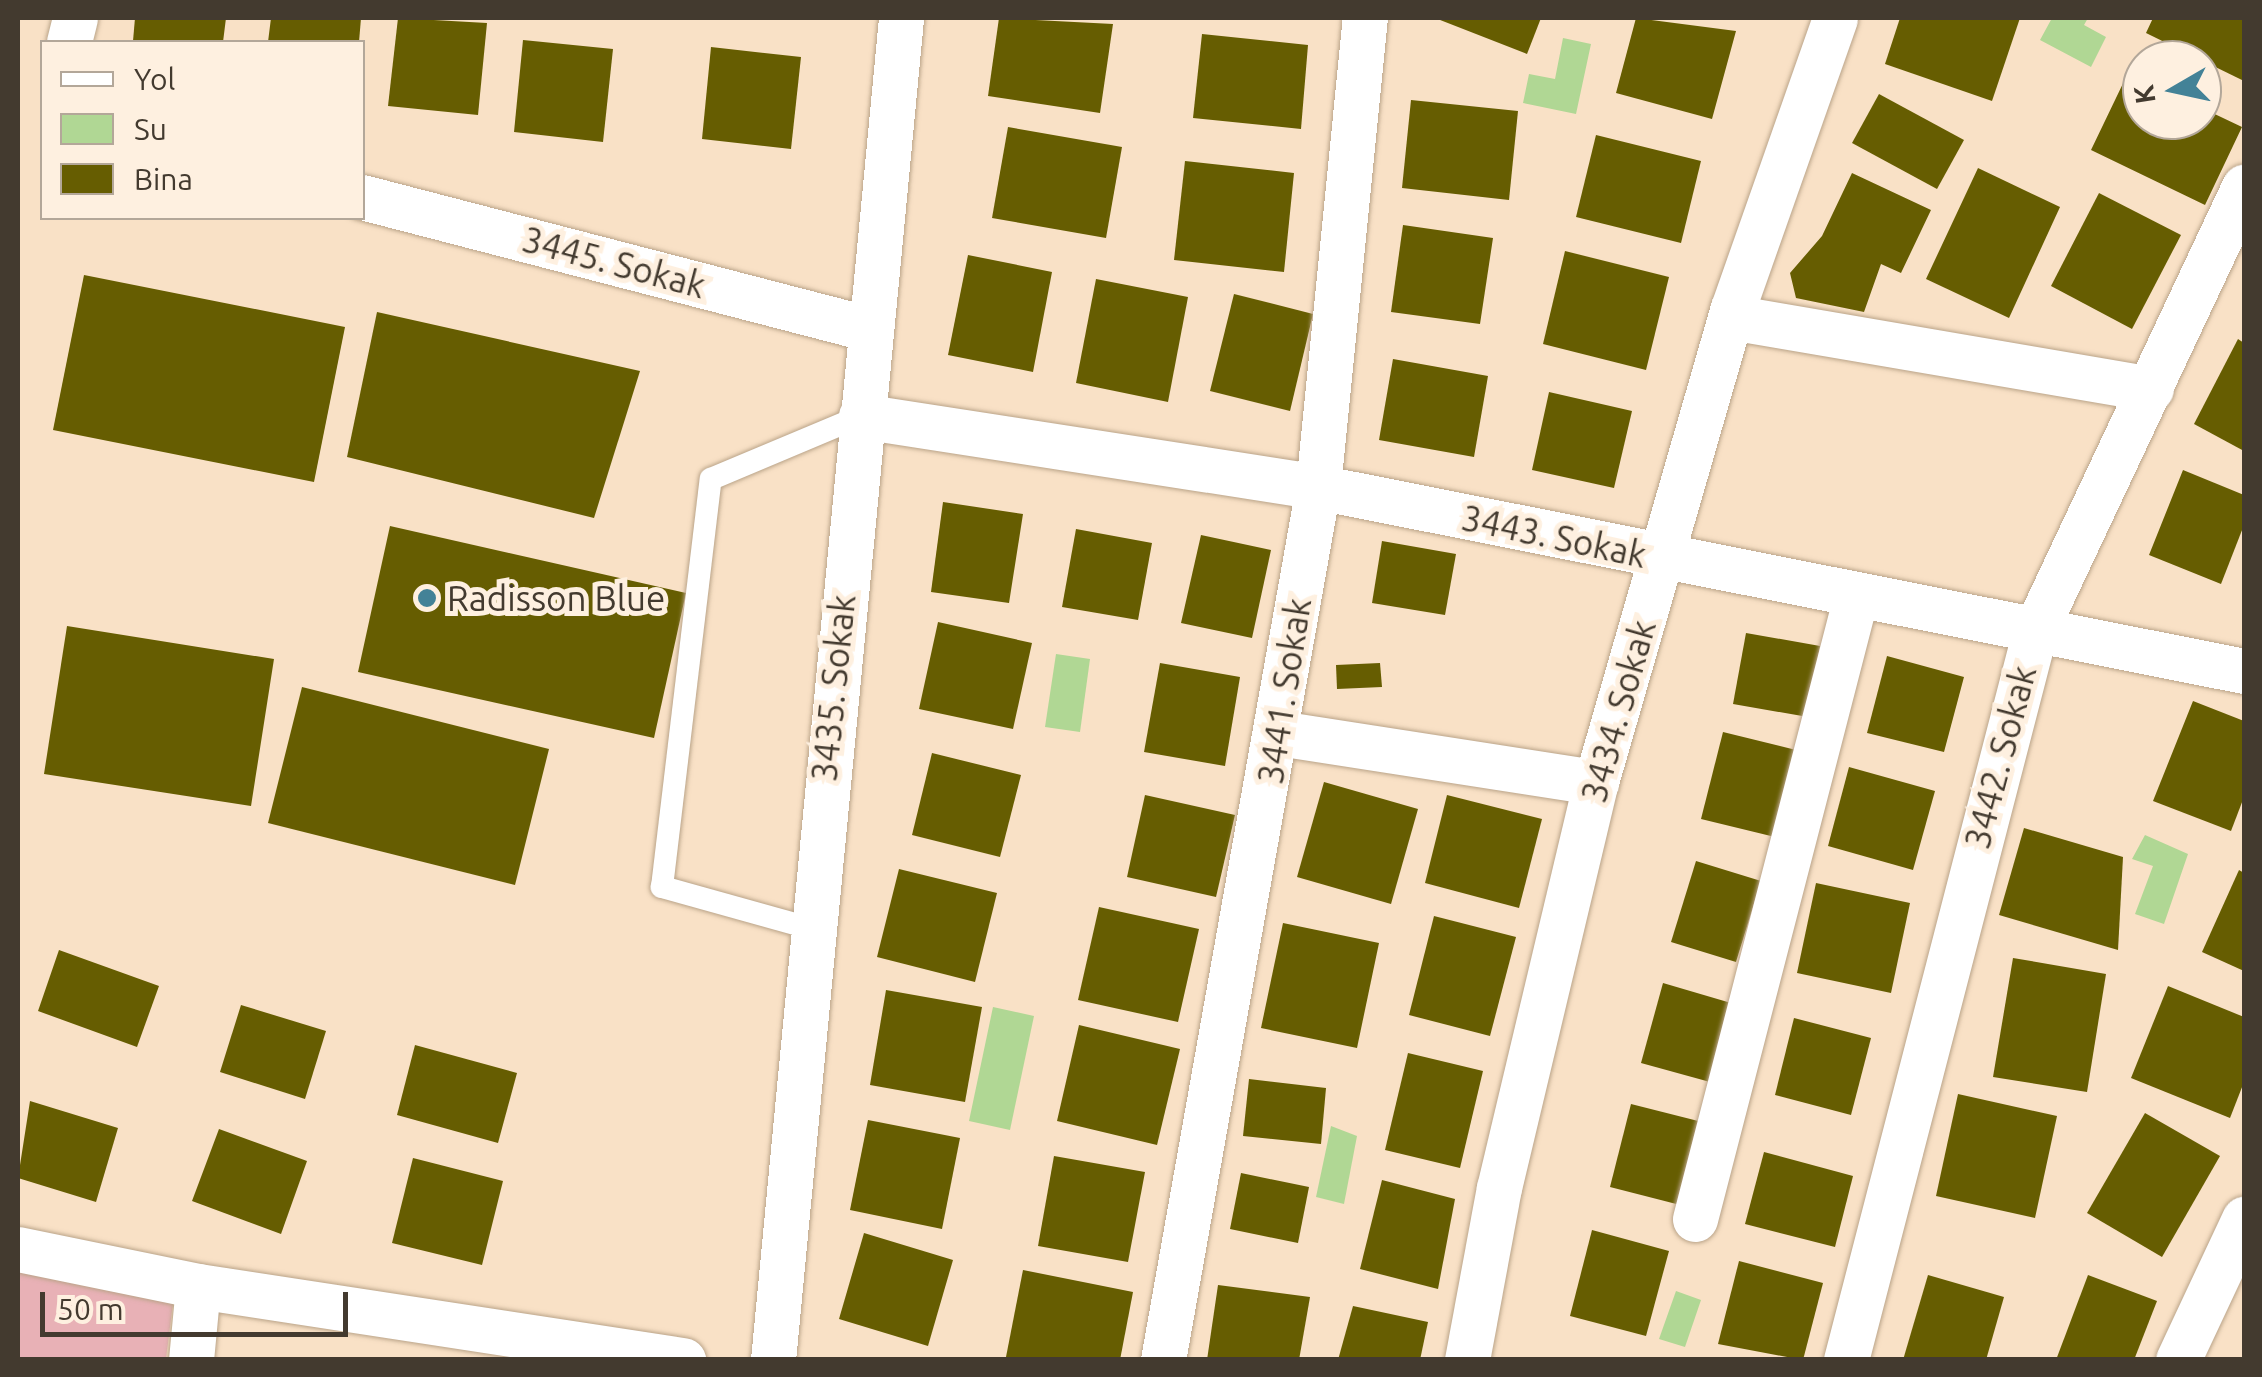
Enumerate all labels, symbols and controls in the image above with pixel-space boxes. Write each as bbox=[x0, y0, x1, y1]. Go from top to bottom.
legend bbox=[40, 40, 365, 220]
north arrow bbox=[2122, 40, 2222, 140]
text: Yol bbox=[134, 62, 175, 96]
text: K bbox=[2127, 83, 2161, 106]
text: Su bbox=[134, 112, 167, 146]
text: Bina bbox=[134, 162, 193, 196]
street label: 3445. Sokak bbox=[518, 217, 710, 307]
street label: 3443. Sokak bbox=[1458, 496, 1650, 576]
place label: Radisson Blue bbox=[447, 577, 665, 619]
marker: Radisson Blue bbox=[416, 587, 438, 609]
street label: 3435. Sokak bbox=[802, 592, 864, 784]
street label: 3441. Sokak bbox=[1249, 595, 1319, 787]
street label: 3434. Sokak bbox=[1572, 615, 1664, 807]
street label: 3442. Sokak bbox=[1955, 661, 2045, 853]
scale bar bbox=[45, 1272, 352, 1334]
text: 50 m bbox=[57, 1292, 124, 1326]

